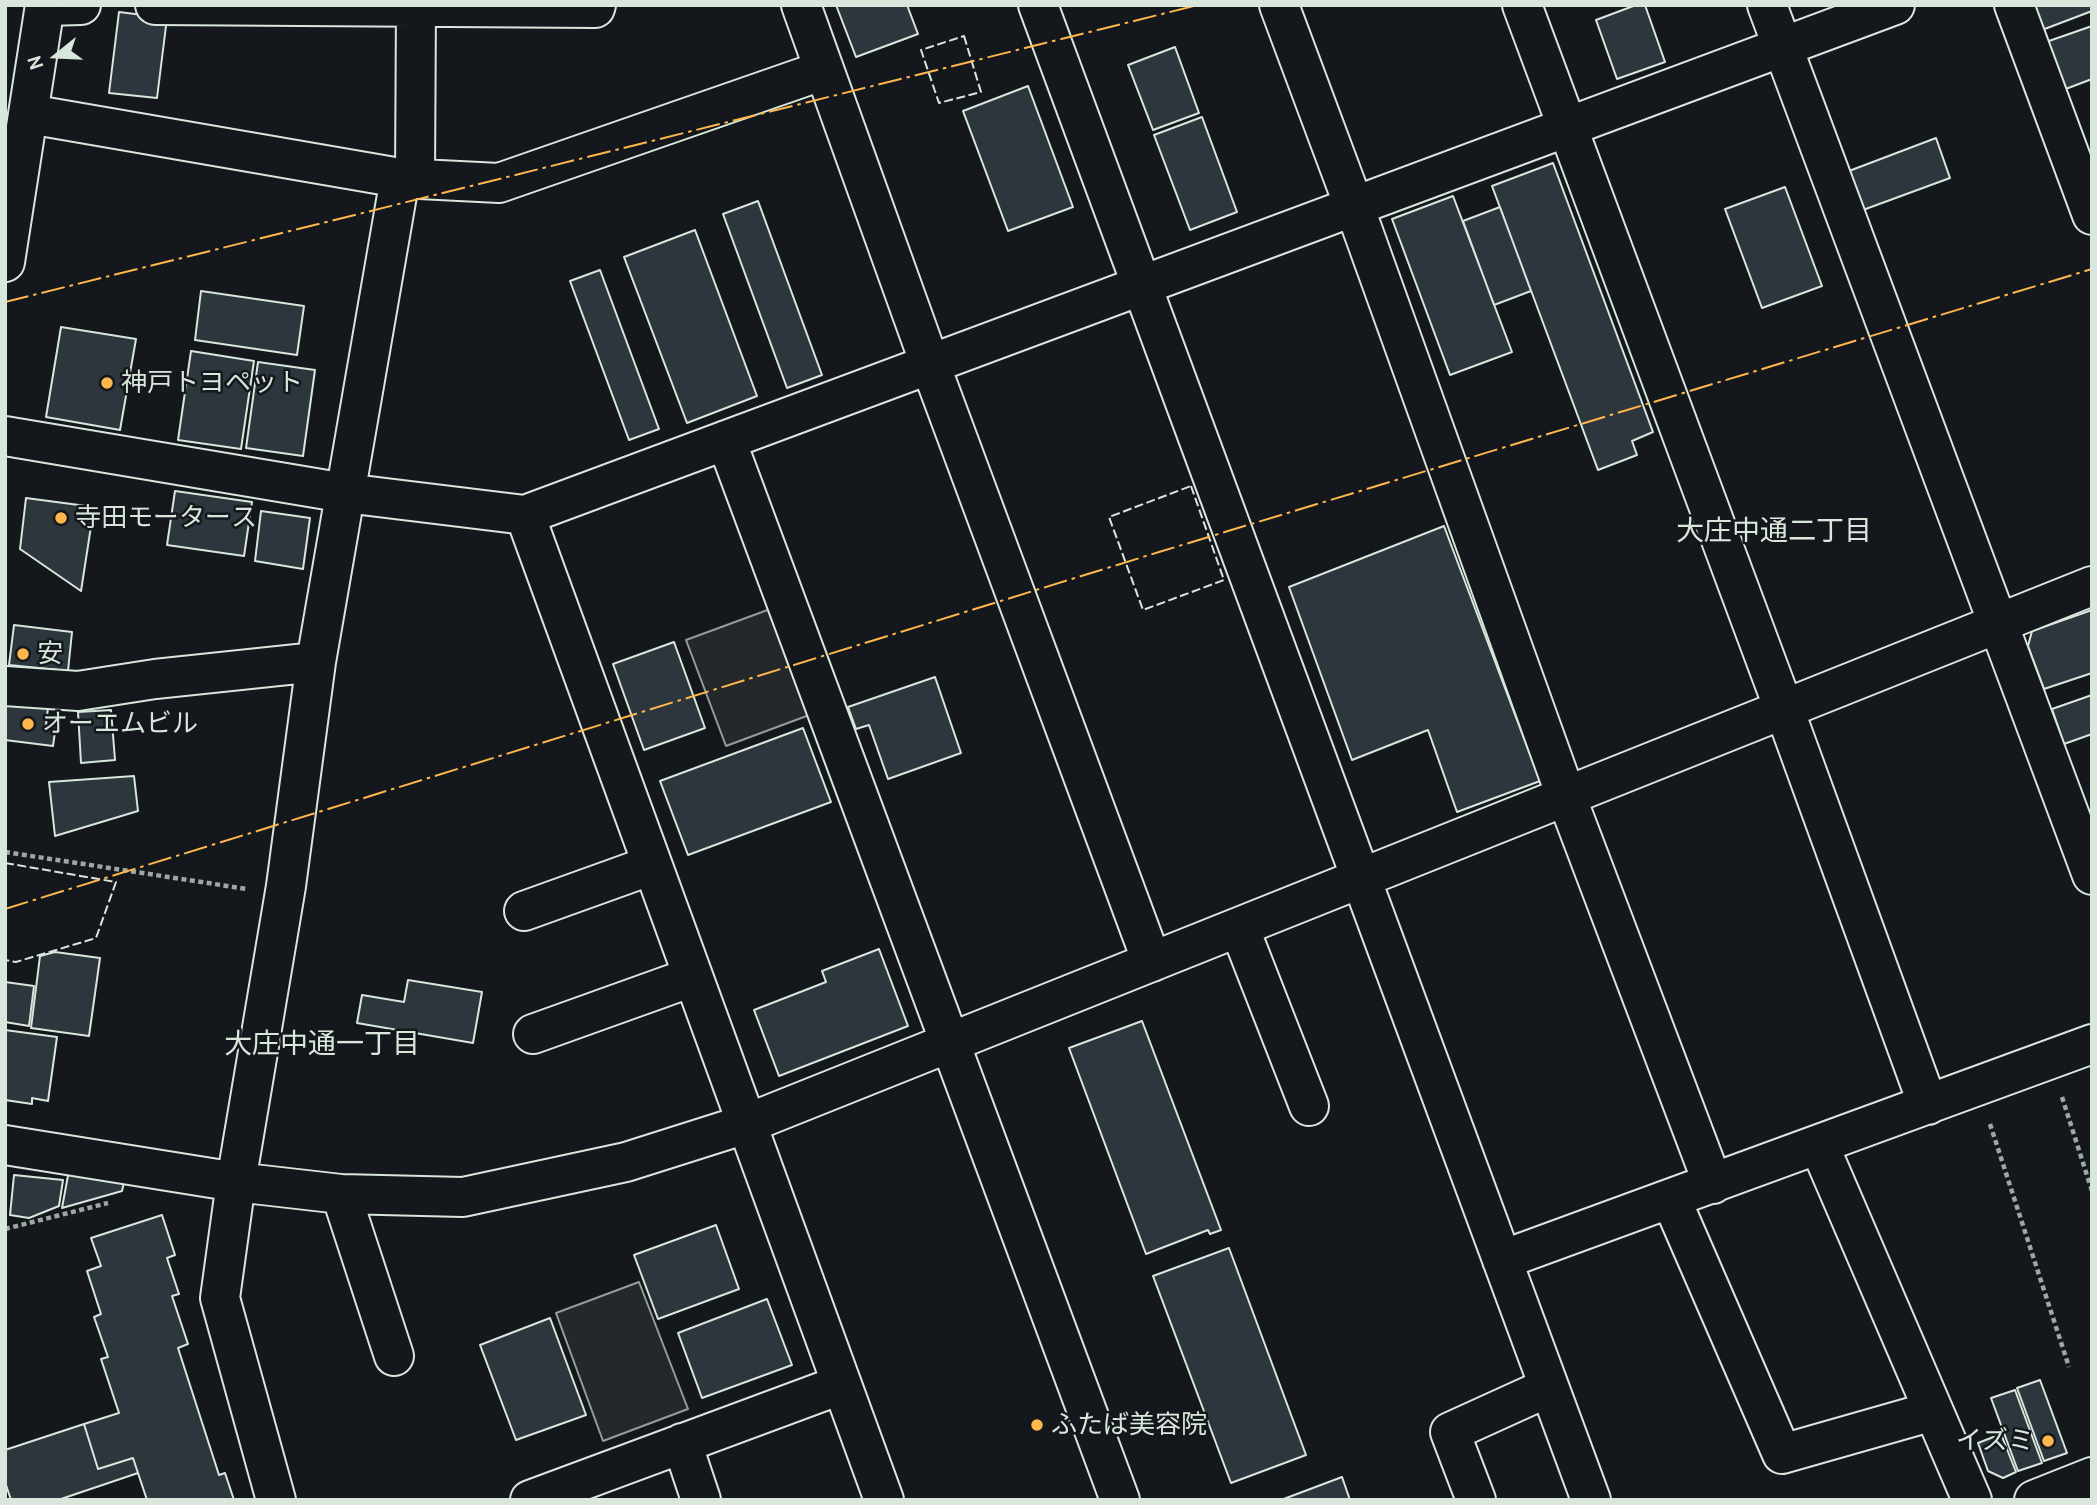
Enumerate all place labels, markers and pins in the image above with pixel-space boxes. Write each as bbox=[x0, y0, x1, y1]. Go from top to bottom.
place label: 神戸トヨペット bbox=[121, 367, 303, 399]
marker: 神戸トヨペット bbox=[99, 375, 115, 391]
place label: 寺田モータース bbox=[75, 502, 257, 534]
marker: 寺田モータース bbox=[53, 510, 69, 526]
place label: 安 bbox=[37, 638, 63, 670]
marker: 安 bbox=[15, 646, 31, 662]
place label: オーエムビル bbox=[42, 708, 198, 740]
marker: オーエムビル bbox=[20, 716, 36, 732]
place label: ふたば美容院 bbox=[1051, 1409, 1207, 1441]
marker: ふたば美容院 bbox=[1029, 1417, 1045, 1433]
place label: イズミ bbox=[1956, 1425, 2034, 1457]
marker: イズミ bbox=[2040, 1433, 2056, 1449]

